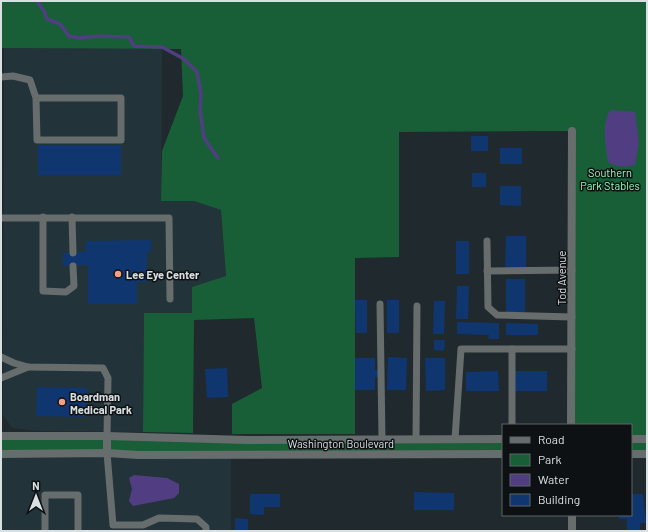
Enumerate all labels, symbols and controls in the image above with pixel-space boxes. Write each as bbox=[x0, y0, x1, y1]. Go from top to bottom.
park label: Southern Park Stables bbox=[580, 166, 640, 192]
street label: Tod Avenue bbox=[555, 251, 568, 305]
place label: Lee Eye Center bbox=[126, 268, 200, 281]
marker: Lee Eye Center bbox=[113, 269, 123, 279]
place label: Boardman Medical Park bbox=[70, 390, 132, 416]
marker: Boardman Medical Park bbox=[57, 397, 67, 407]
legend bbox=[502, 424, 632, 516]
text: Road bbox=[538, 432, 565, 446]
street label: Washington Boulevard bbox=[288, 437, 394, 450]
text: Park bbox=[538, 452, 562, 466]
text: Water bbox=[538, 472, 570, 486]
north arrow bbox=[16, 476, 56, 516]
text: N bbox=[32, 479, 40, 492]
text: Building bbox=[538, 492, 580, 506]

